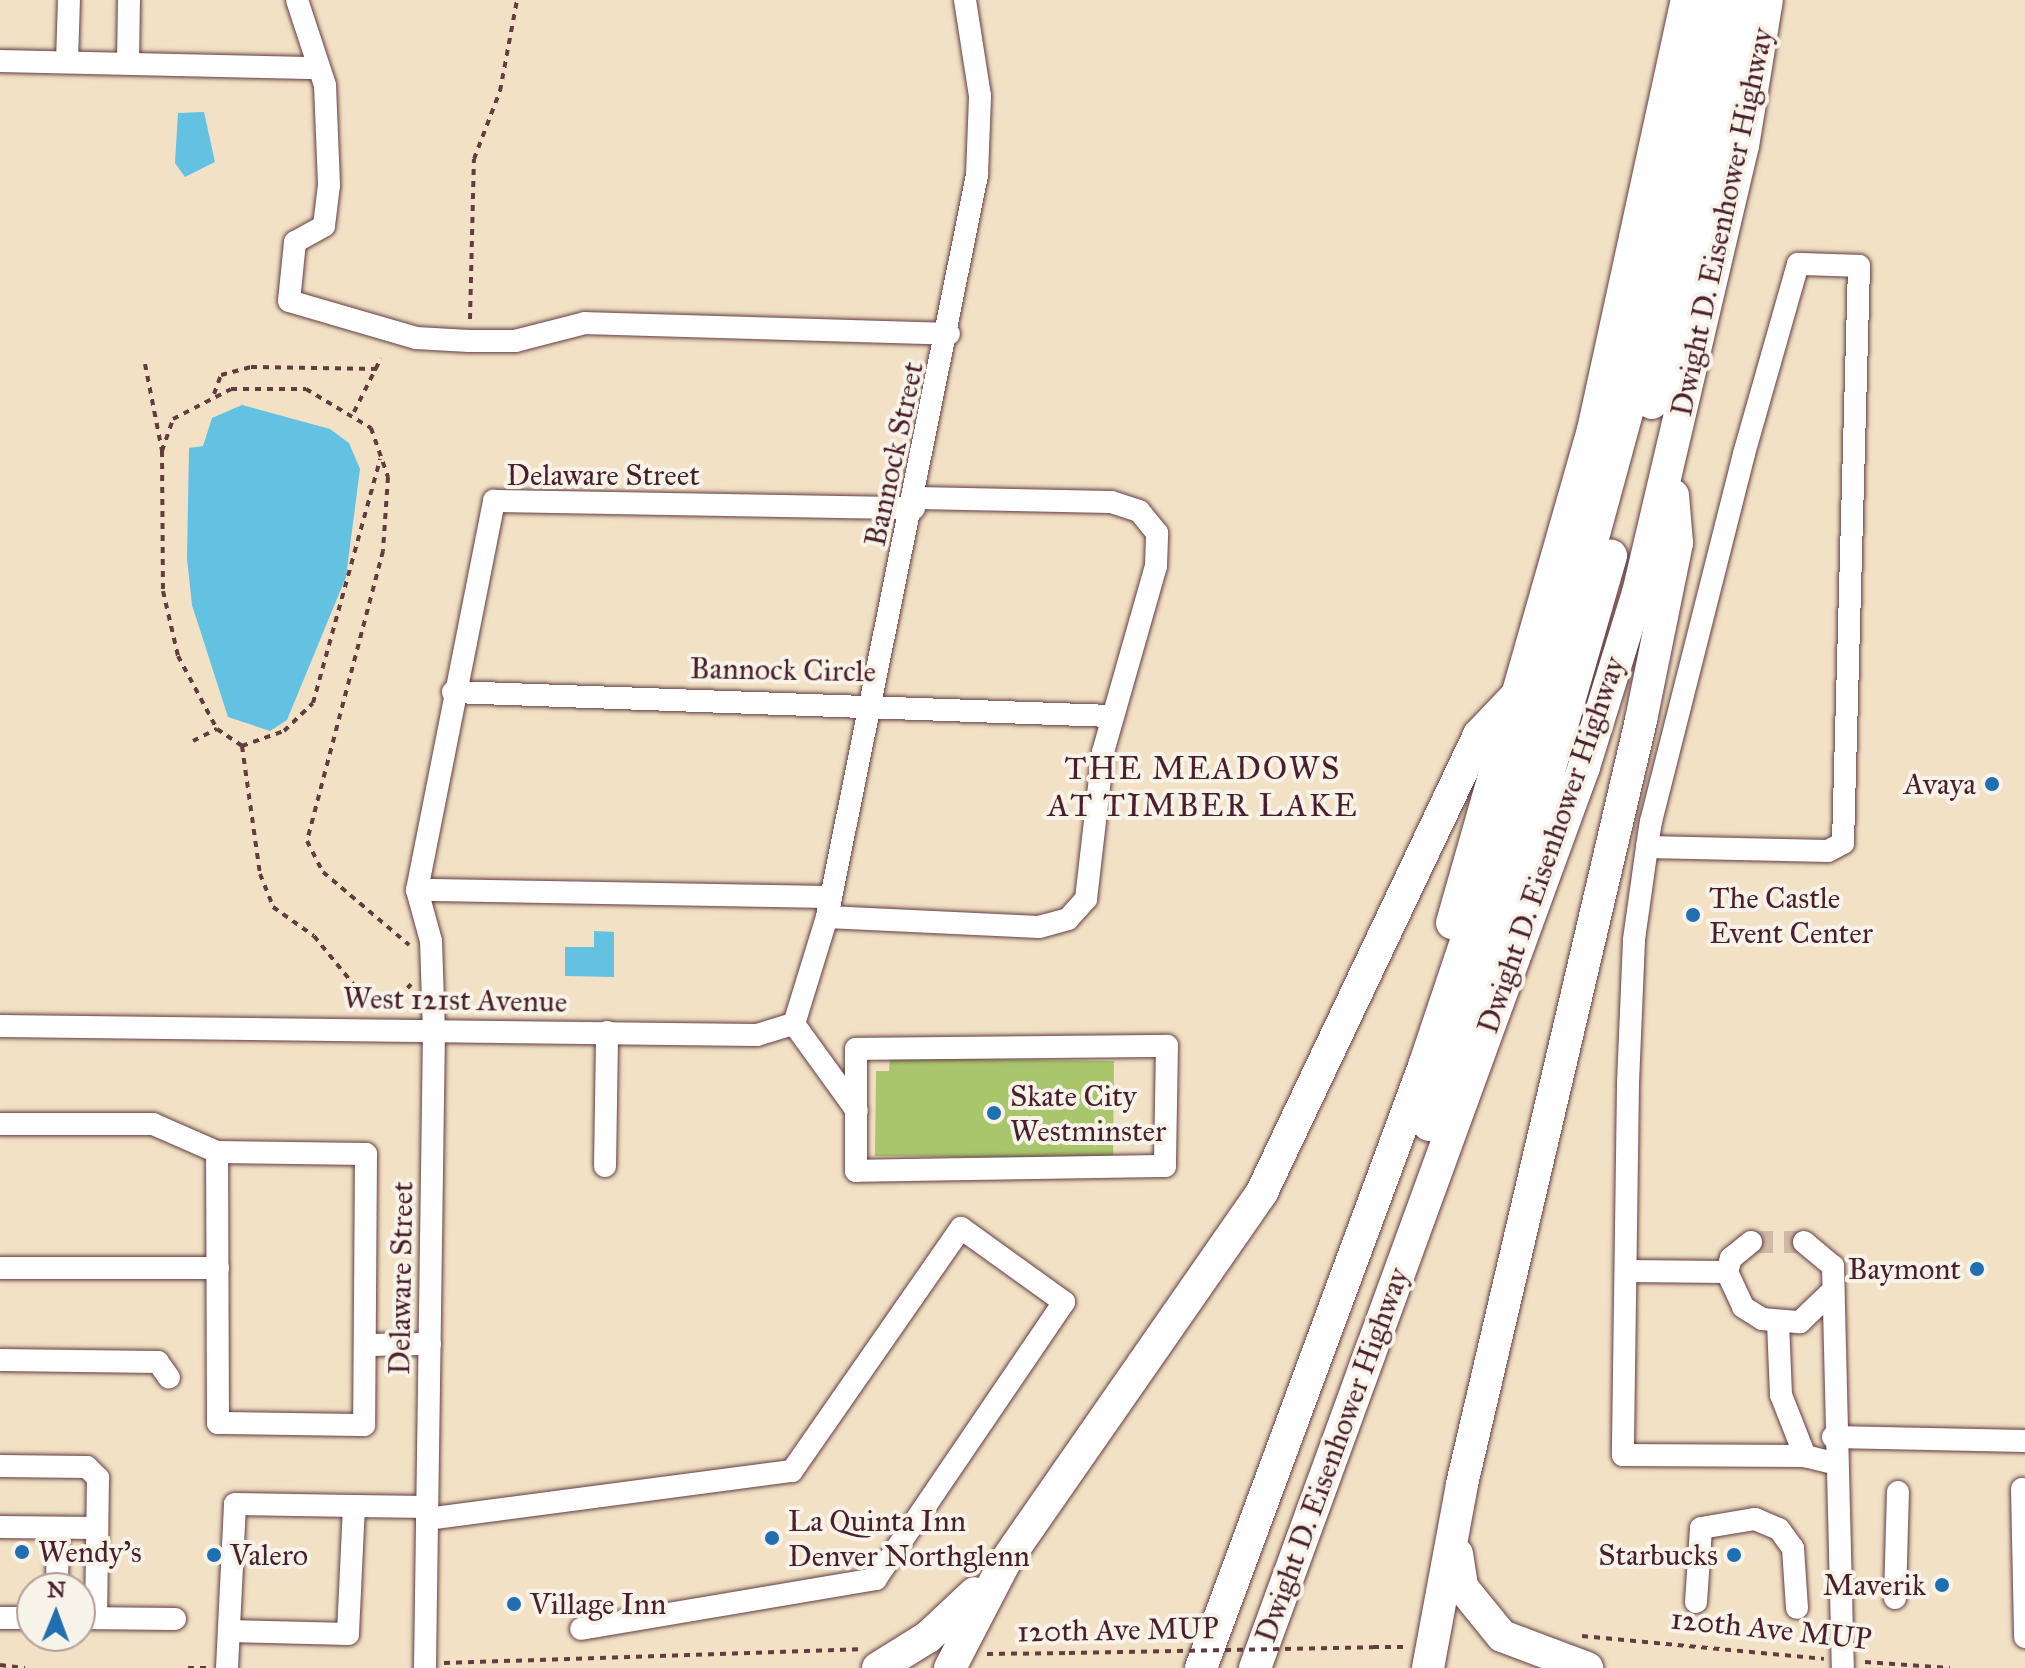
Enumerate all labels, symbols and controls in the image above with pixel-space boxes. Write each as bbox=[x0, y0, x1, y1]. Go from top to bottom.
street label: Dwight D. Eisenhower Highway bbox=[1663, 25, 1781, 419]
street label: Bannock Street bbox=[857, 358, 931, 550]
street label: Delaware Street bbox=[506, 457, 700, 493]
street label: Bannock Circle bbox=[690, 650, 876, 690]
street label: Dwight D. Eisenhower Highway bbox=[1470, 652, 1632, 1038]
district label: THE MEADOWS AT TIMBER LAKE bbox=[1047, 751, 1359, 826]
place label: Avaya bbox=[1904, 766, 1976, 802]
marker: Avaya bbox=[1983, 775, 2001, 793]
place label: The Castle Event Center bbox=[1709, 880, 1873, 950]
marker: The Castle Event Center bbox=[1684, 906, 1702, 924]
street label: West 121st Avenue bbox=[343, 980, 567, 1020]
place label: Skate City Westminster bbox=[1010, 1078, 1166, 1148]
marker: Skate City Westminster bbox=[985, 1104, 1003, 1122]
street label: Delaware Street bbox=[381, 1181, 421, 1375]
place label: Baymont bbox=[1848, 1251, 1961, 1287]
marker: Baymont bbox=[1968, 1260, 1986, 1278]
street label: Dwight D. Eisenhower Highway bbox=[1247, 1263, 1417, 1647]
place label: La Quinta Inn Denver Northglenn bbox=[788, 1503, 1030, 1574]
marker: La Quinta Inn Denver Northglenn bbox=[763, 1529, 781, 1547]
place label: Wendy's bbox=[38, 1534, 142, 1570]
place label: Valero bbox=[230, 1537, 308, 1573]
place label: Starbucks bbox=[1598, 1537, 1718, 1573]
marker: Wendy's bbox=[13, 1543, 31, 1561]
marker: Valero bbox=[205, 1546, 223, 1564]
marker: Starbucks bbox=[1725, 1546, 1743, 1564]
place label: Maverik bbox=[1823, 1567, 1926, 1603]
north arrow bbox=[16, 1572, 96, 1652]
text: N bbox=[47, 1576, 66, 1603]
marker: Maverik bbox=[1933, 1576, 1951, 1594]
place label: Village Inn bbox=[530, 1586, 666, 1622]
marker: Village Inn bbox=[505, 1595, 523, 1613]
street label: 120th Ave MUP bbox=[1669, 1601, 1873, 1657]
street label: 120th Ave MUP bbox=[1017, 1610, 1219, 1650]

